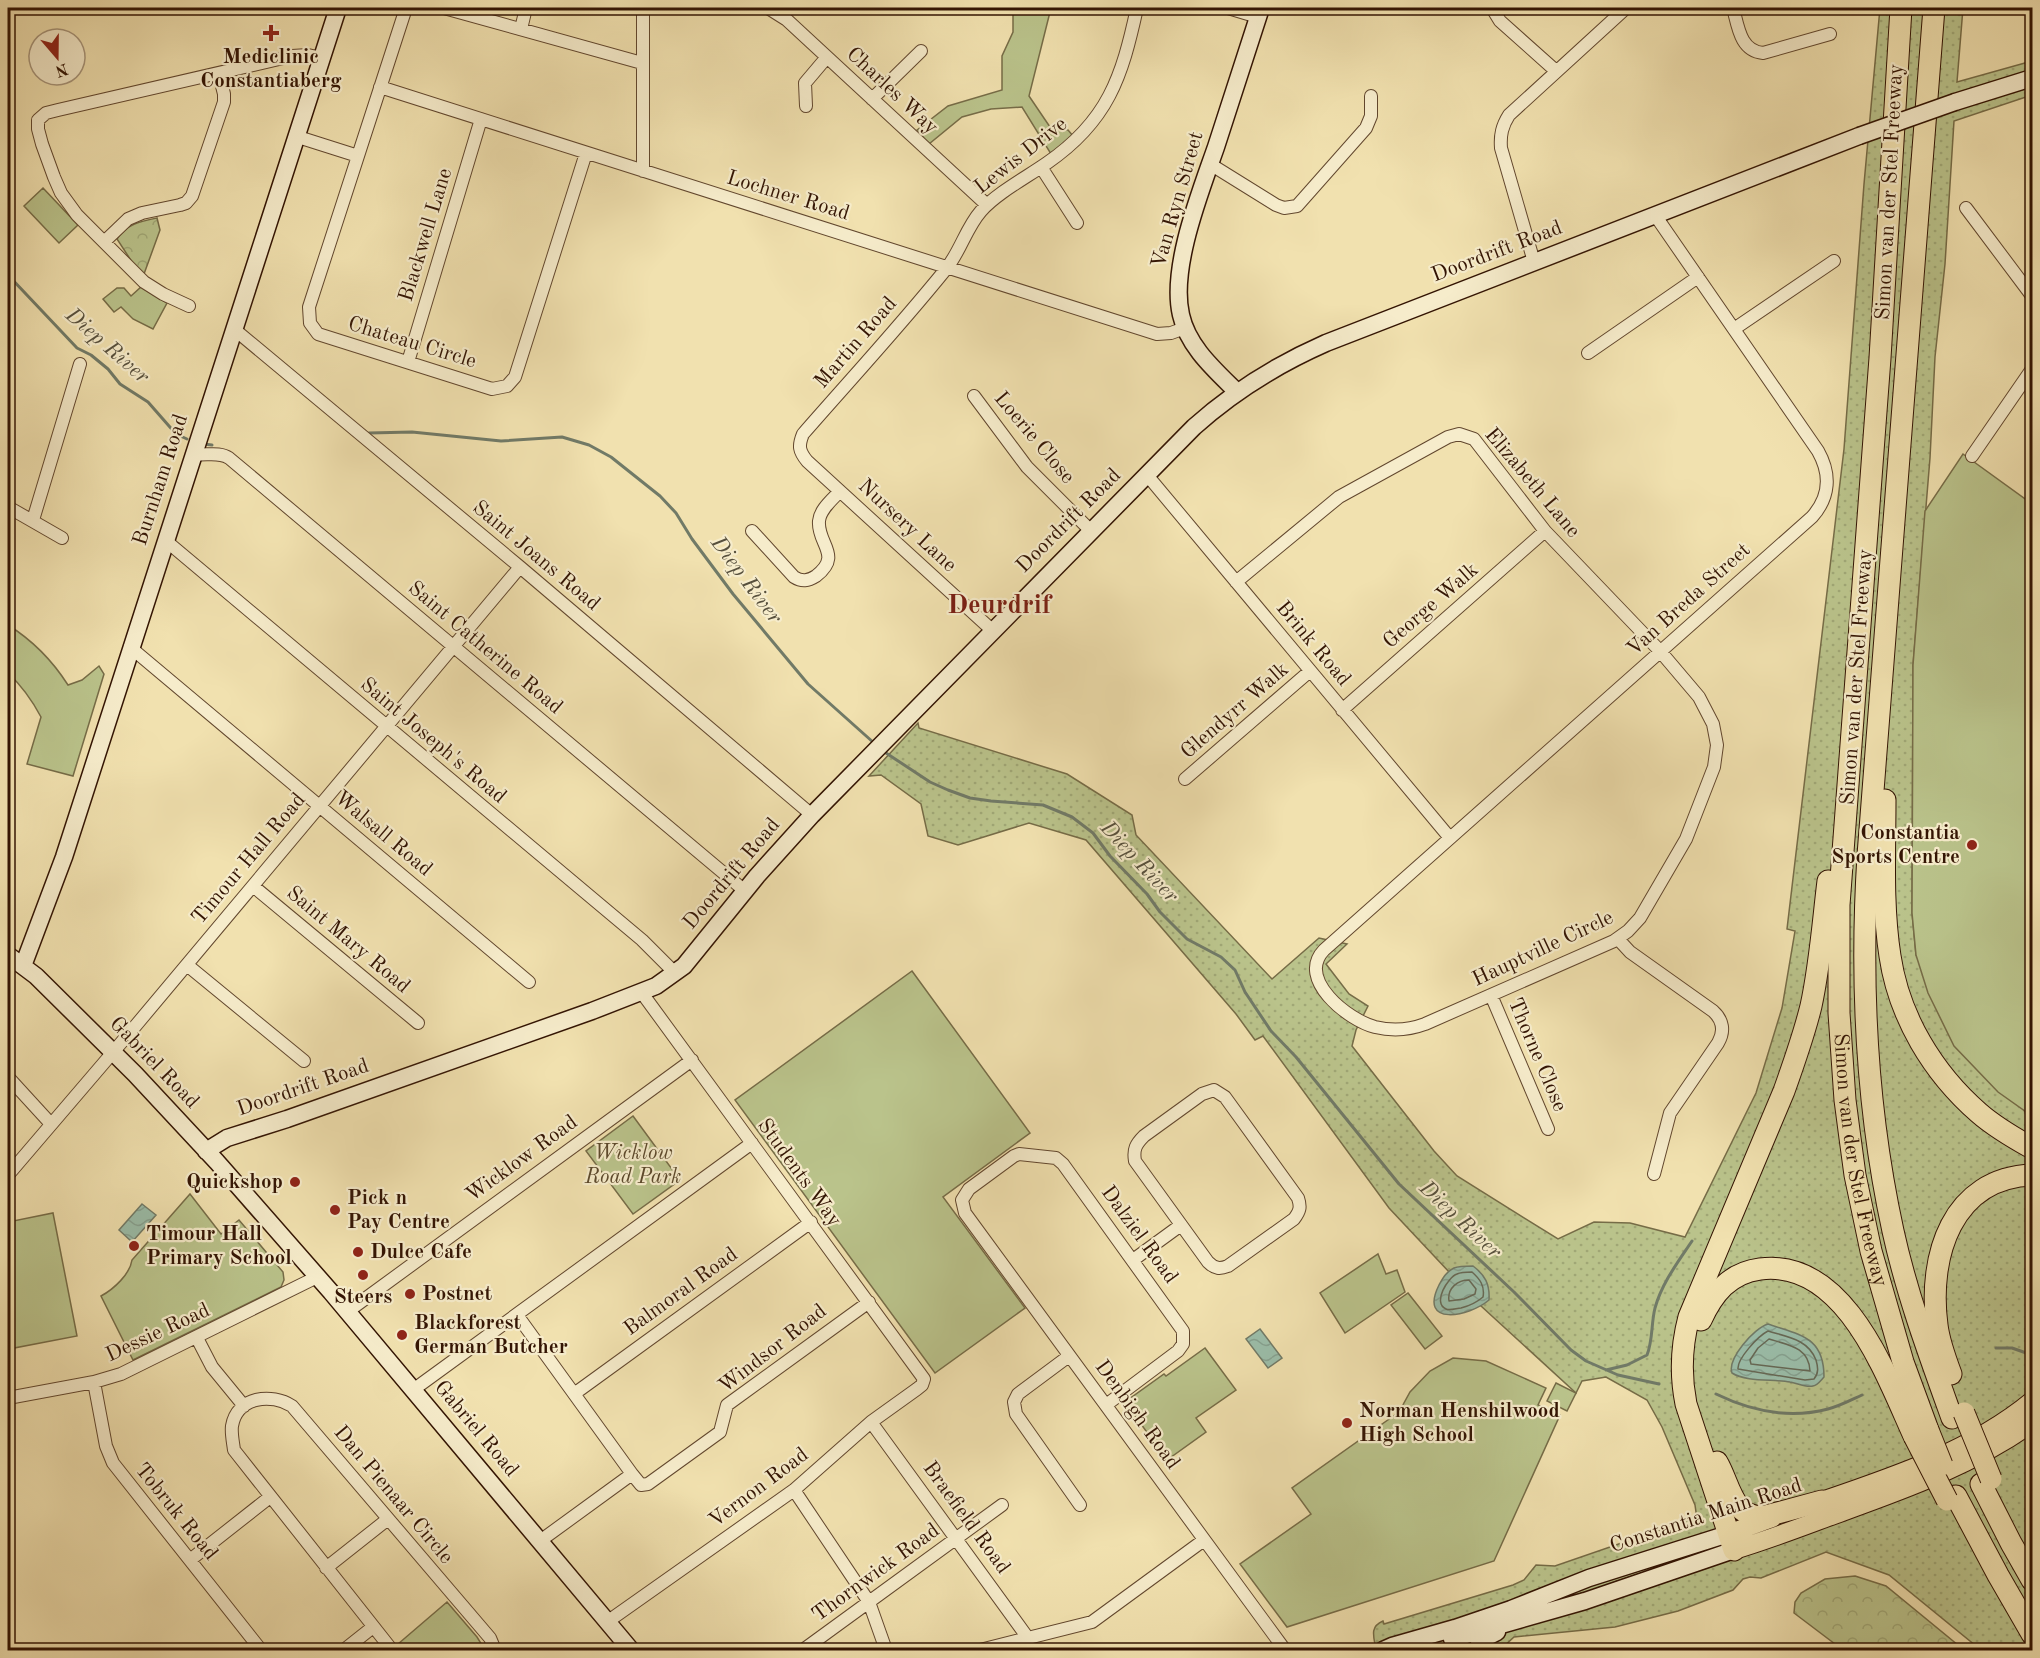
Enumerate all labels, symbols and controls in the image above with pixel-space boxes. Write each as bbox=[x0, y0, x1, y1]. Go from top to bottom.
marker: Mediclinic Constantiaberg bbox=[262, 24, 280, 42]
north arrow bbox=[27, 27, 87, 87]
street label: Charles Way bbox=[842, 44, 942, 138]
place label: Mediclinic Constantiaberg bbox=[200, 47, 342, 92]
text: N bbox=[52, 60, 70, 79]
street label: Simon van der Stel Freeway bbox=[1873, 63, 1907, 321]
street label: Lewis Drive bbox=[971, 114, 1071, 198]
street label: Van Ryn Street bbox=[1148, 129, 1208, 271]
street label: Blackwell Lane bbox=[396, 166, 456, 304]
street label: Lochner Road bbox=[724, 167, 852, 225]
street label: Doordrift Road bbox=[1429, 217, 1565, 287]
street label: Martin Road bbox=[811, 293, 901, 393]
water label: Diep River bbox=[60, 303, 153, 388]
street label: Chateau Circle bbox=[345, 313, 479, 373]
street label: Loerie Close bbox=[990, 388, 1078, 488]
street label: Burnham Road bbox=[130, 412, 192, 548]
street label: Elizabeth Lane bbox=[1480, 424, 1584, 542]
street label: Doordrift Road bbox=[1013, 465, 1125, 577]
street label: Nursery Lane bbox=[854, 475, 960, 577]
street label: Saint Joans Road bbox=[468, 497, 604, 615]
water label: Diep River bbox=[706, 531, 786, 628]
street label: Van Breda Street bbox=[1623, 539, 1755, 661]
street label: Simon van der Stel Freeway bbox=[1838, 548, 1876, 806]
street label: George Walk bbox=[1379, 559, 1483, 653]
street label: Saint Catherine Road bbox=[404, 577, 566, 719]
district label: Deurdrif bbox=[947, 592, 1053, 619]
street label: Brink Road bbox=[1272, 598, 1354, 690]
street label: Glendyrr Walk bbox=[1177, 659, 1293, 763]
street label: Saint Joseph's Road bbox=[356, 674, 510, 808]
street label: Walsall Road bbox=[330, 787, 436, 881]
street label: Timour Hall Road bbox=[188, 789, 310, 929]
street label: Doordrift Road bbox=[680, 814, 784, 934]
water label: Diep River bbox=[1095, 816, 1183, 908]
place label: Constantia Sports Centre bbox=[1831, 823, 1960, 868]
marker: Constantia Sports Centre bbox=[1965, 838, 1979, 852]
street label: Saint Mary Road bbox=[282, 882, 414, 998]
street label: Hauptville Circle bbox=[1469, 907, 1617, 991]
street label: Thorne Close bbox=[1504, 995, 1570, 1115]
street label: Gabriel Road bbox=[105, 1013, 203, 1113]
street label: Simon van der Stel Freeway bbox=[1830, 1033, 1891, 1289]
street label: Doordrift Road bbox=[234, 1056, 372, 1120]
street label: Wicklow Road bbox=[462, 1112, 582, 1206]
street label: Students Way bbox=[753, 1115, 845, 1231]
park label: Wicklow Road Park bbox=[584, 1143, 681, 1188]
place label: Quickshop bbox=[186, 1172, 283, 1193]
marker: Quickshop bbox=[288, 1175, 302, 1189]
water label: Diep River bbox=[1414, 1176, 1506, 1264]
street label: Dalziel Road bbox=[1097, 1182, 1181, 1288]
place label: Pick n Pay Centre bbox=[347, 1188, 450, 1233]
marker: Pick n Pay Centre bbox=[328, 1203, 342, 1217]
place label: Timour Hall Primary School bbox=[146, 1224, 292, 1269]
marker: Timour Hall Primary School bbox=[127, 1239, 141, 1253]
place label: Dulce Cafe bbox=[370, 1242, 472, 1263]
street label: Balmoral Road bbox=[620, 1244, 742, 1340]
marker: Dulce Cafe bbox=[351, 1245, 365, 1259]
marker: Steers bbox=[356, 1268, 370, 1282]
place label: Postnet bbox=[422, 1284, 492, 1305]
place label: Steers bbox=[334, 1287, 392, 1308]
marker: Postnet bbox=[403, 1287, 417, 1301]
street label: Dessie Road bbox=[103, 1300, 213, 1366]
street label: Windsor Road bbox=[715, 1301, 831, 1397]
place label: Blackforest German Butcher bbox=[414, 1313, 568, 1358]
marker: Blackforest German Butcher bbox=[395, 1328, 409, 1342]
street label: Denbigh Road bbox=[1091, 1357, 1183, 1473]
street label: Gabriel Road bbox=[430, 1377, 522, 1481]
place label: Norman Henshilwood High School bbox=[1359, 1401, 1560, 1446]
marker: Norman Henshilwood High School bbox=[1340, 1416, 1354, 1430]
street label: Dan Pienaar Circle bbox=[329, 1422, 457, 1568]
street label: Vernon Road bbox=[705, 1444, 813, 1532]
street label: Braefield Road bbox=[918, 1458, 1014, 1578]
street label: Tobruk Road bbox=[131, 1459, 221, 1565]
street label: Constantia Main Road bbox=[1607, 1475, 1805, 1557]
street label: Thornwick Road bbox=[809, 1520, 943, 1626]

